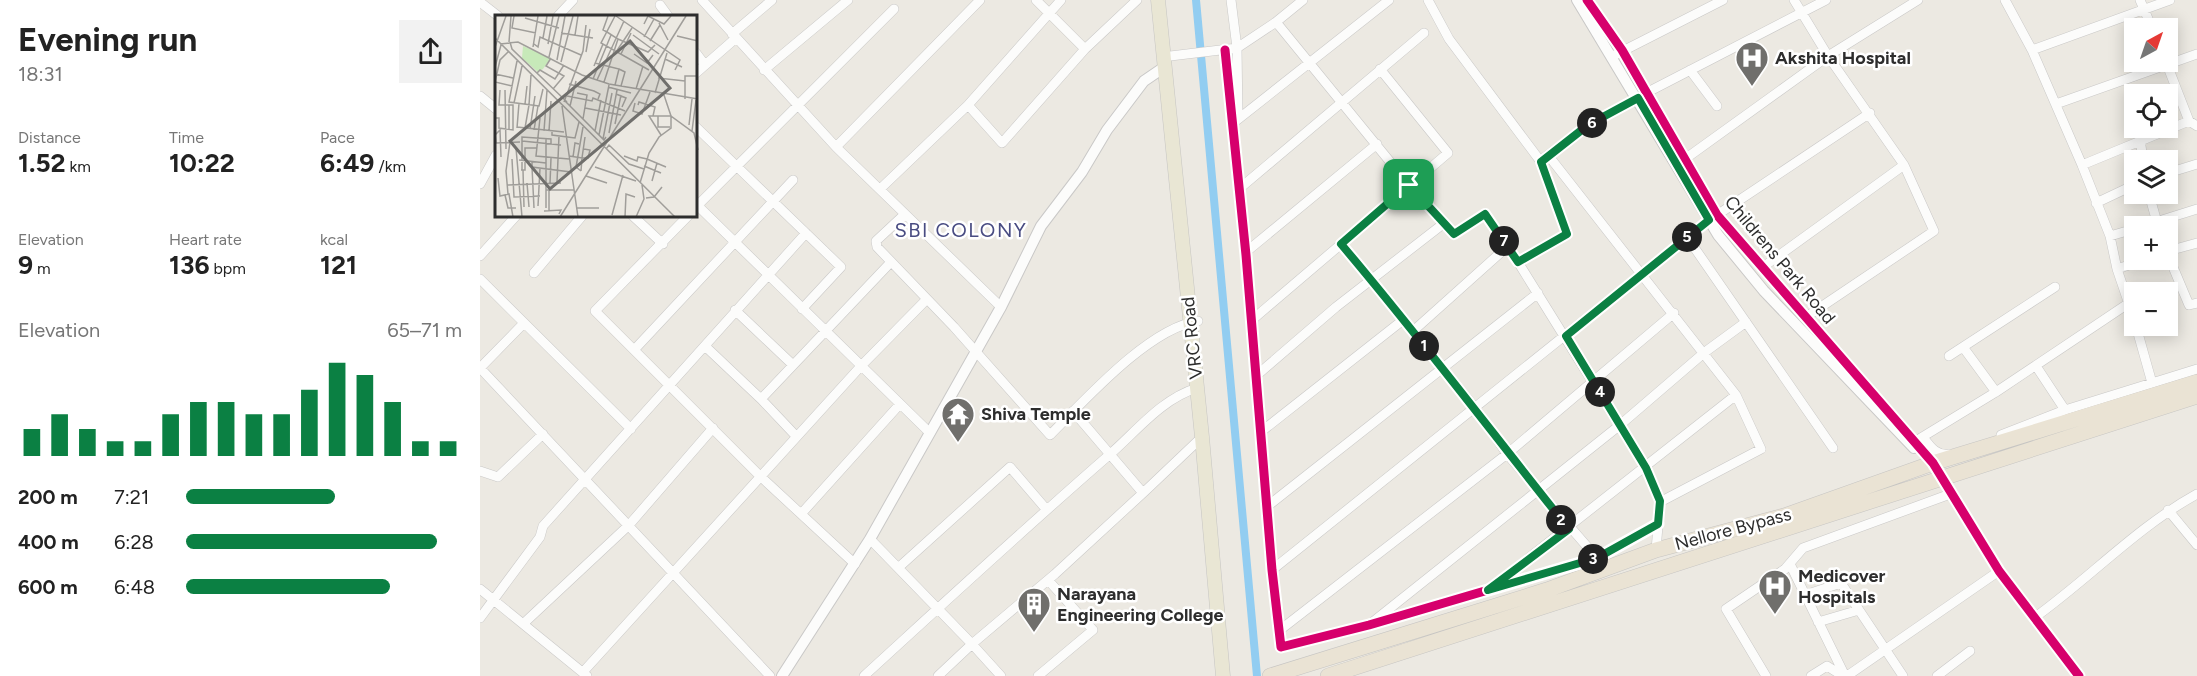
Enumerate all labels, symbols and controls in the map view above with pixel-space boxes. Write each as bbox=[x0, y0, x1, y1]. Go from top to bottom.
inset map bbox=[495, 15, 698, 218]
north arrow bbox=[2124, 18, 2178, 72]
map controls bbox=[2124, 18, 2178, 336]
text: Evening run bbox=[18, 20, 197, 59]
button: share bbox=[399, 20, 462, 83]
hospital icon: Akshita Hospital bbox=[1734, 40, 1770, 87]
place label: Akshita Hospital bbox=[1775, 47, 1911, 69]
text: 18:31 bbox=[18, 62, 63, 86]
button: locate bbox=[2124, 84, 2178, 138]
pin: 6 bbox=[1577, 108, 1607, 138]
text: 6 bbox=[1587, 113, 1597, 132]
text: Distance bbox=[18, 128, 81, 147]
text: Time bbox=[169, 128, 204, 147]
text: Pace bbox=[320, 128, 355, 147]
text: 1.52 bbox=[18, 147, 66, 179]
text: 10:22 bbox=[169, 147, 235, 179]
text: 6:49 bbox=[320, 147, 374, 179]
button: layers bbox=[2124, 150, 2178, 204]
text: km bbox=[66, 157, 91, 176]
text: /km bbox=[374, 157, 406, 176]
pin bbox=[1383, 159, 1434, 210]
icon: arrive bbox=[1392, 168, 1425, 201]
street label: Childrens Park Road bbox=[1720, 191, 1840, 329]
button: + bbox=[2124, 216, 2178, 270]
district label: SBI COLONY bbox=[895, 218, 1027, 242]
pin: 5 bbox=[1672, 222, 1702, 252]
pin: 7 bbox=[1489, 226, 1519, 256]
text: 5 bbox=[1682, 227, 1692, 246]
text: Elevation bbox=[18, 230, 84, 249]
text: Heart rate bbox=[169, 230, 242, 249]
text: kcal bbox=[320, 230, 348, 249]
text: 7 bbox=[1500, 231, 1508, 250]
text: 9 bbox=[18, 249, 33, 281]
text: 136 bbox=[169, 249, 210, 281]
text: 121 bbox=[320, 249, 357, 281]
text: m bbox=[33, 259, 51, 278]
text: bpm bbox=[210, 259, 246, 278]
button: − bbox=[2124, 282, 2178, 336]
street label: VRC Road bbox=[1177, 296, 1207, 380]
text: Elevation bbox=[18, 318, 100, 342]
text: 65–71 m bbox=[387, 318, 462, 342]
pin: 1 bbox=[1409, 331, 1439, 361]
text: 1 bbox=[1421, 336, 1427, 355]
pin: 4 bbox=[1585, 377, 1615, 407]
text: 4 bbox=[1595, 382, 1605, 401]
temple icon: Shiva Temple bbox=[940, 396, 976, 443]
place label: Shiva Temple bbox=[981, 403, 1091, 425]
text: 200 m bbox=[18, 485, 78, 509]
text: 7:21 bbox=[114, 485, 149, 509]
street label: Nellore Bypass bbox=[1672, 503, 1794, 555]
pin: 2 bbox=[1546, 505, 1576, 535]
text: 2 bbox=[1556, 510, 1566, 529]
text: 400 m bbox=[18, 530, 79, 554]
text: 6:28 bbox=[114, 530, 154, 554]
pin: 3 bbox=[1578, 544, 1608, 574]
text: 3 bbox=[1589, 549, 1597, 568]
place label: Medicover Hospitals bbox=[1798, 565, 1885, 608]
hospital icon: Medicover Hospitals bbox=[1757, 568, 1793, 615]
text: 600 m bbox=[18, 575, 78, 599]
text: 6:48 bbox=[114, 575, 155, 599]
place label: Narayana Engineering College bbox=[1057, 583, 1224, 626]
building icon: Narayana Engineering College bbox=[1016, 586, 1052, 633]

